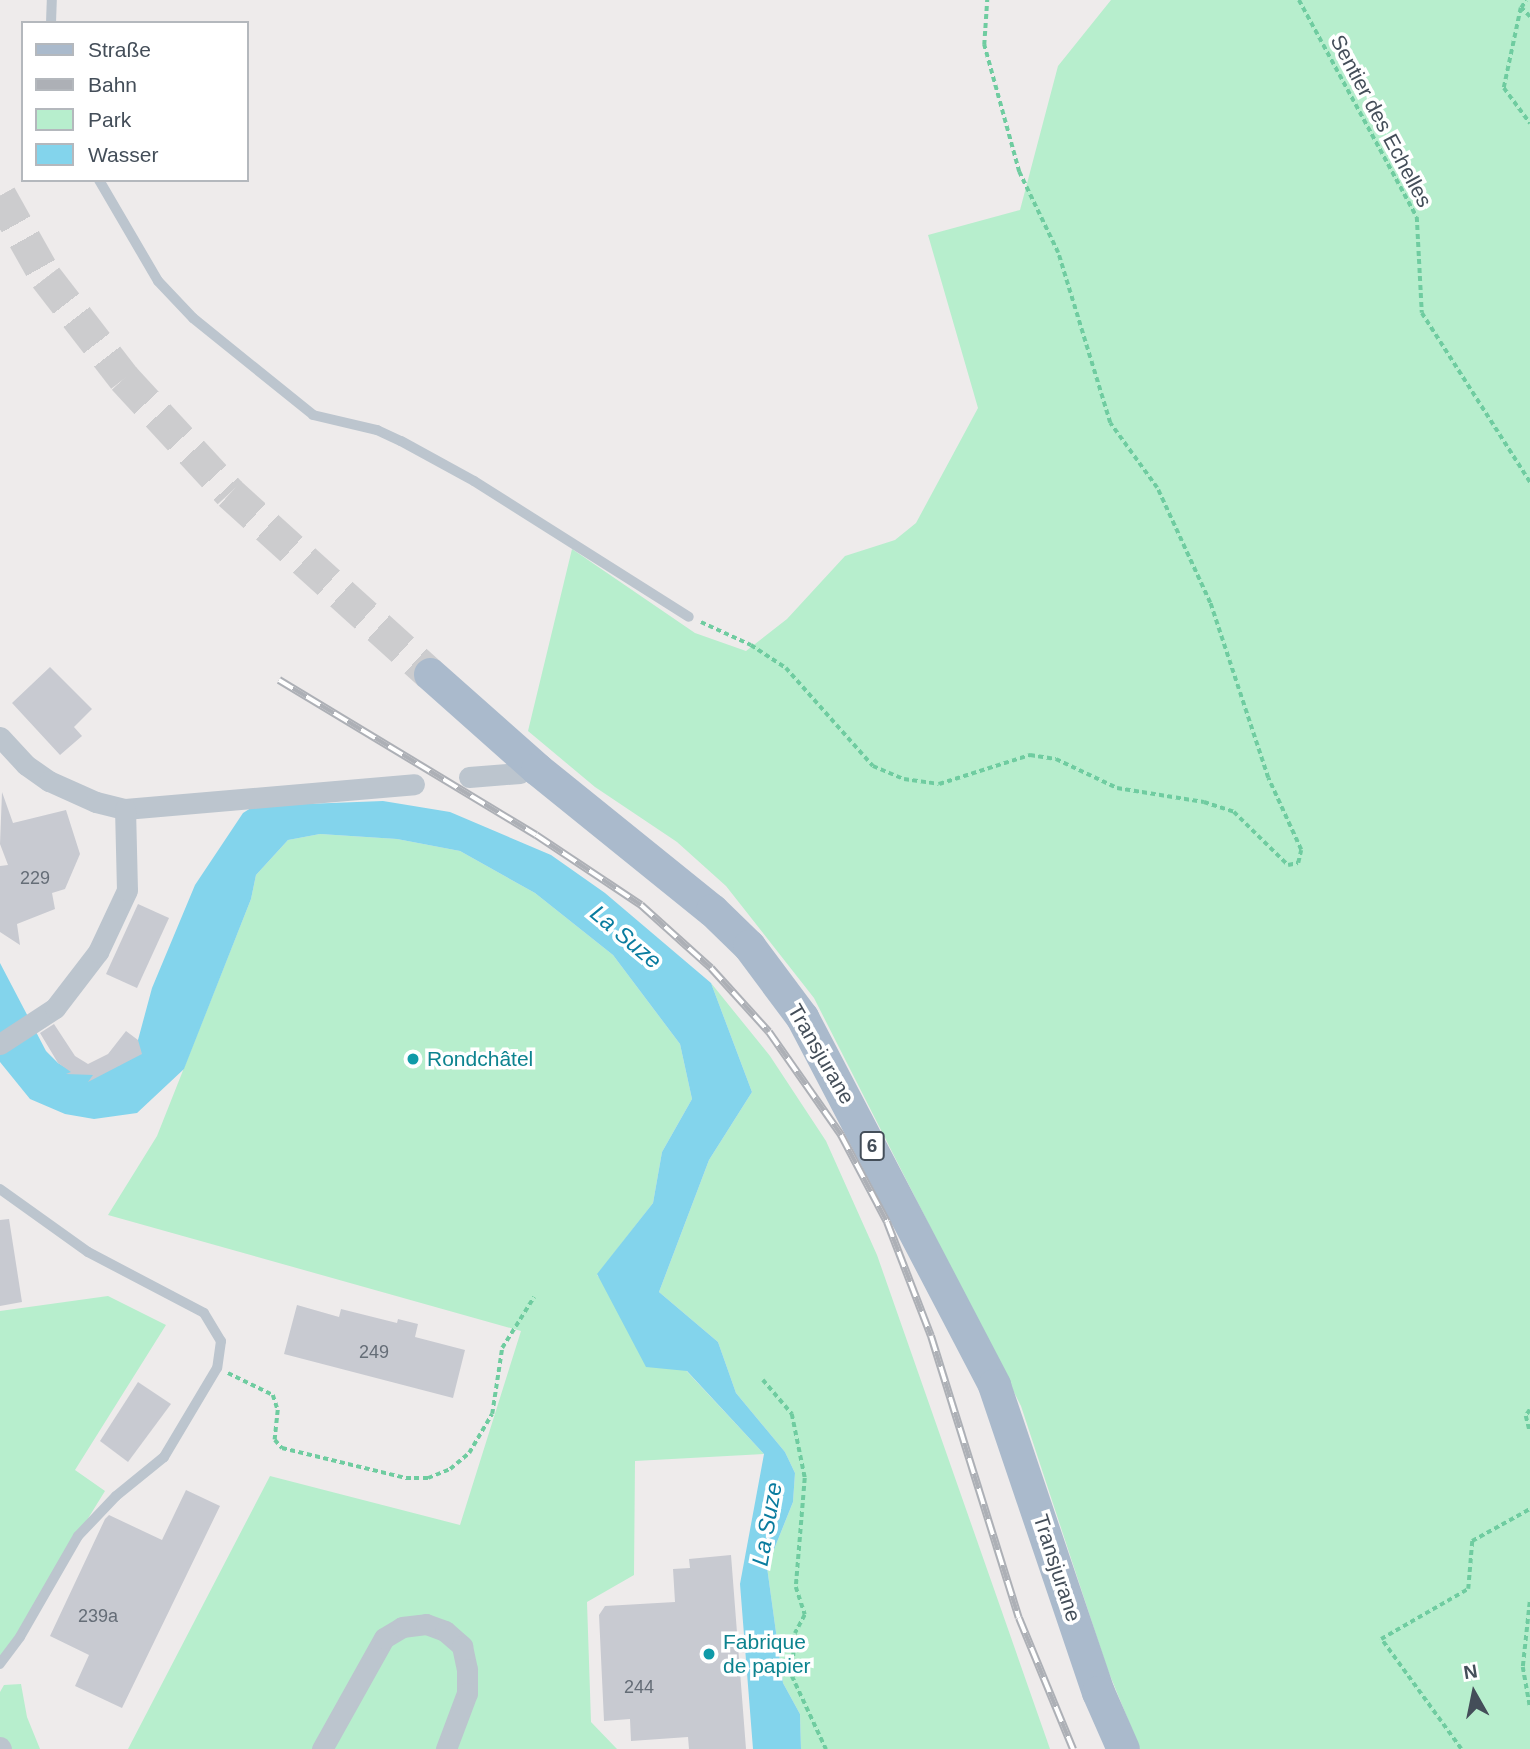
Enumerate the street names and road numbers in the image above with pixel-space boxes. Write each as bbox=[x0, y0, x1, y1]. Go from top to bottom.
street label: Sentier des Echelles bbox=[1325, 31, 1437, 211]
street label: Transjurane bbox=[782, 1000, 860, 1108]
road number: 6 bbox=[858, 1130, 886, 1162]
street label: Transjurane bbox=[1028, 1511, 1086, 1625]

